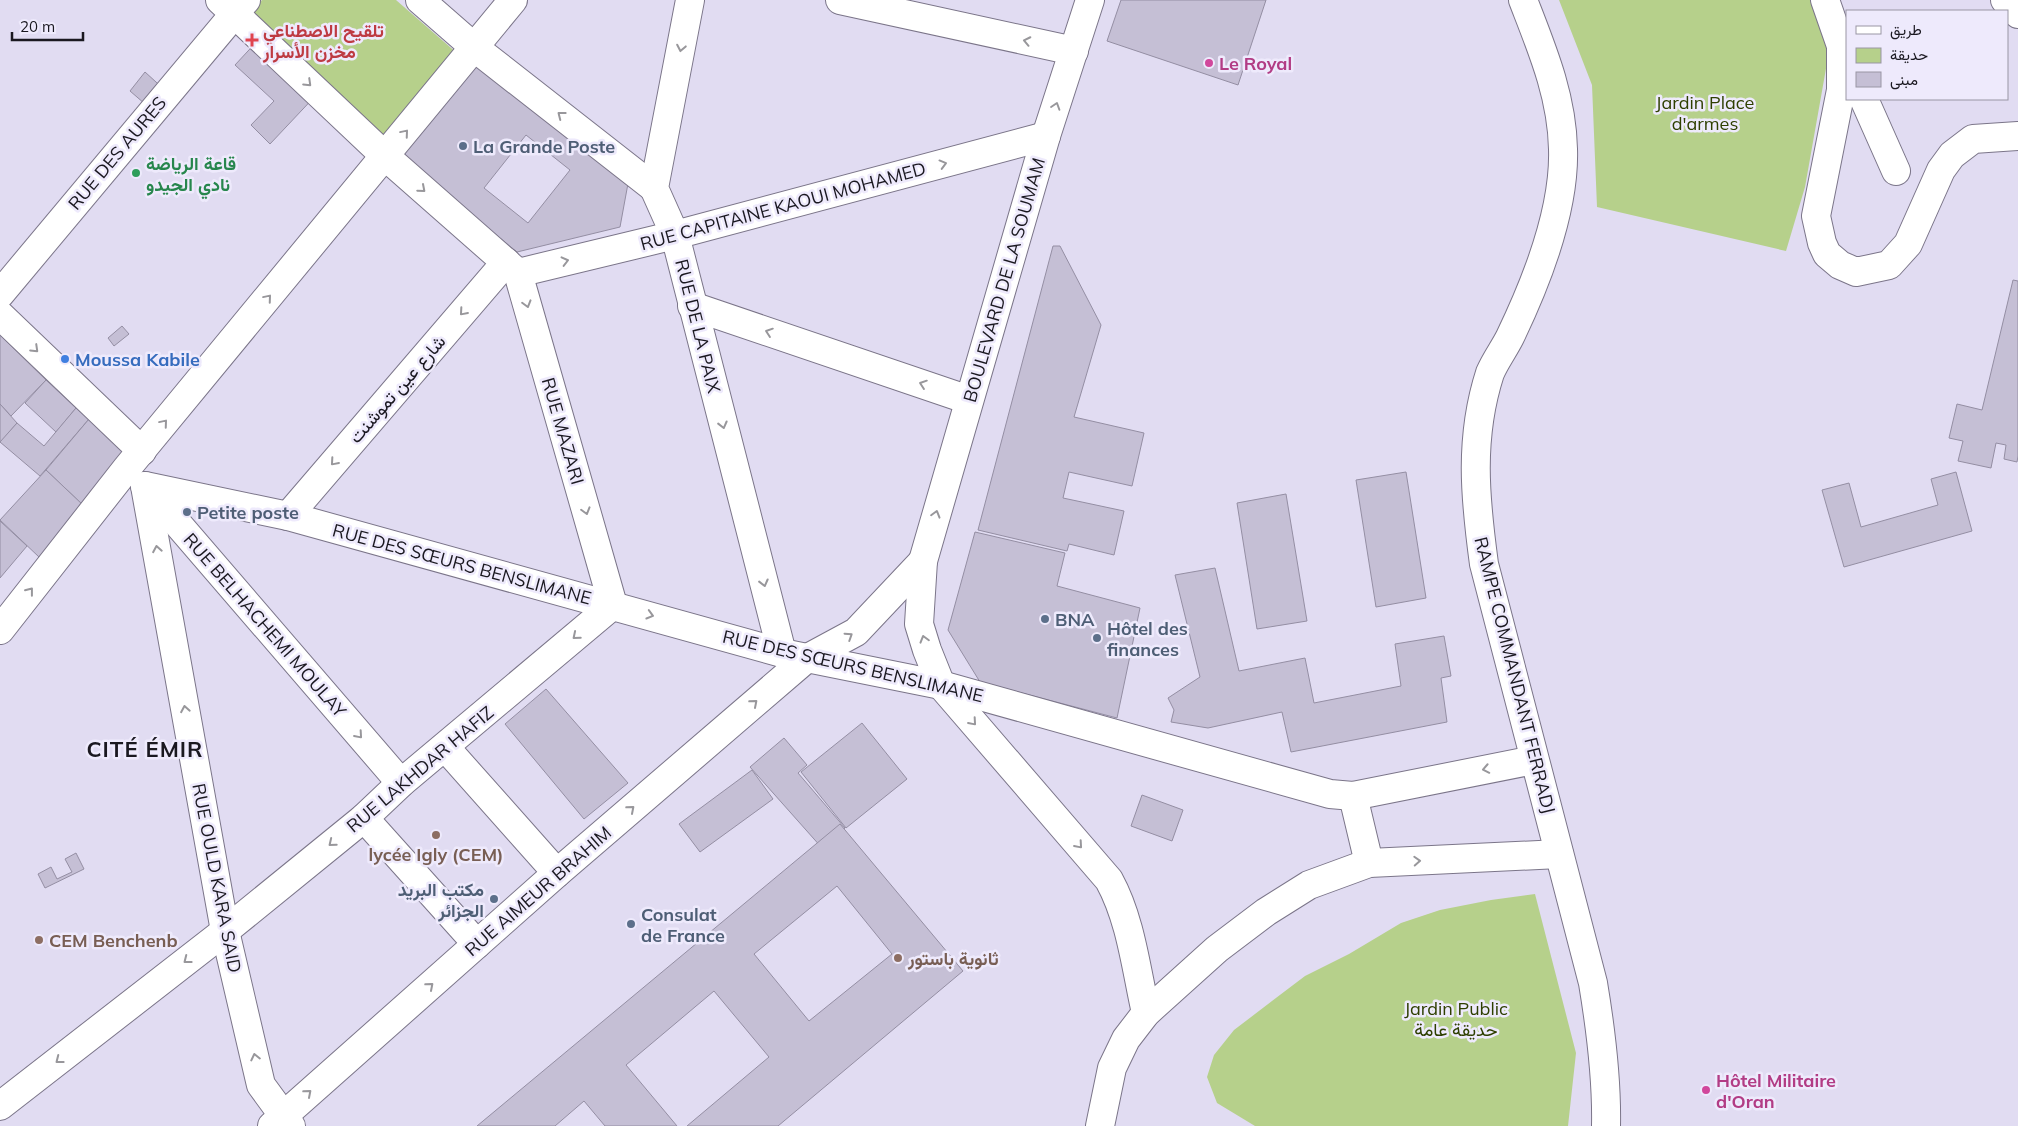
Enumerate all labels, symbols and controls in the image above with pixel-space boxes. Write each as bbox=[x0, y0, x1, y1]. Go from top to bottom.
scale bar bbox=[12, 10, 84, 42]
legend bbox=[1846, 10, 2008, 100]
text: 20 m bbox=[20, 17, 55, 36]
place label: تلقيح الاصطناعي مخزن الأسرار bbox=[262, 19, 384, 63]
text: طريق bbox=[1890, 20, 1922, 40]
marker: تلقيح الاصطناعي مخزن الأسرار bbox=[245, 33, 259, 47]
one-way arrow bbox=[1022, 36, 1031, 47]
one-way arrow bbox=[676, 44, 686, 52]
text: حديقة bbox=[1890, 45, 1928, 64]
place label: Le Royal bbox=[1219, 52, 1292, 75]
marker: Le Royal bbox=[1203, 57, 1215, 69]
text: مبنى bbox=[1890, 70, 1918, 90]
one-way arrow bbox=[302, 77, 311, 86]
park label: Jardin Place d'armes bbox=[1656, 91, 1754, 135]
street label: RUE DES AURES bbox=[63, 92, 171, 214]
one-way arrow bbox=[1051, 102, 1061, 111]
one-way arrow bbox=[557, 112, 567, 121]
one-way arrow bbox=[399, 129, 408, 138]
place label: La Grande Poste bbox=[473, 135, 615, 158]
marker: La Grande Poste bbox=[457, 140, 469, 152]
place label: قاعة الرياضة نادي الجيدو bbox=[146, 152, 236, 200]
street label: BOULEVARD DE LA SOUMAM bbox=[958, 155, 1050, 405]
street label: RUE CAPITAINE KAOUI MOHAMED bbox=[638, 157, 928, 255]
one-way arrow bbox=[938, 159, 947, 169]
marker: قاعة الرياضة نادي الجيدو bbox=[130, 167, 142, 179]
one-way arrow bbox=[416, 183, 425, 191]
one-way arrow bbox=[561, 257, 569, 267]
street label: RUE DE LA PAIX bbox=[670, 257, 726, 396]
one-way arrow bbox=[262, 295, 271, 304]
one-way arrow bbox=[521, 300, 532, 308]
one-way arrow bbox=[459, 307, 468, 316]
one-way arrow bbox=[765, 328, 773, 338]
street label: شارع عين تموشنت bbox=[344, 330, 451, 449]
one-way arrow bbox=[29, 343, 38, 352]
place label: Moussa Kabile bbox=[75, 348, 200, 371]
marker: Moussa Kabile bbox=[59, 353, 71, 365]
street label: RUE MAZARI bbox=[537, 375, 589, 487]
one-way arrow bbox=[919, 380, 927, 390]
one-way arrow bbox=[159, 420, 168, 429]
one-way arrow bbox=[717, 421, 728, 430]
one-way arrow bbox=[331, 457, 340, 466]
place label: Petite poste bbox=[197, 501, 299, 524]
marker: Petite poste bbox=[181, 506, 193, 518]
one-way arrow bbox=[581, 506, 591, 514]
one-way arrow bbox=[930, 509, 941, 518]
street label: RUE DES SŒURS BENSLIMANE bbox=[330, 518, 594, 610]
street label: RUE BELHACHEMI MOULAY bbox=[179, 528, 352, 723]
street label: RAMPE COMMANDANT FERRADJ bbox=[1469, 534, 1561, 816]
one-way arrow bbox=[152, 545, 162, 553]
one-way arrow bbox=[758, 578, 769, 587]
one-way arrow bbox=[25, 588, 34, 597]
place label: BNA bbox=[1055, 608, 1095, 631]
one-way arrow bbox=[645, 610, 653, 620]
marker: BNA bbox=[1039, 613, 1051, 625]
place label: Hôtel des finances bbox=[1107, 617, 1188, 661]
street label: RUE DES SŒURS BENSLIMANE bbox=[720, 625, 986, 707]
one-way arrow bbox=[573, 631, 582, 639]
marker: Hôtel des finances bbox=[1091, 632, 1103, 644]
one-way arrow bbox=[843, 633, 853, 642]
one-way arrow bbox=[919, 636, 929, 644]
street label: RUE LAKHDAR HAFIZ bbox=[342, 701, 498, 837]
one-way arrow bbox=[748, 701, 757, 709]
one-way arrow bbox=[181, 705, 191, 713]
one-way arrow bbox=[967, 716, 976, 725]
one-way arrow bbox=[354, 729, 362, 738]
district label: CITÉ ÉMIR bbox=[87, 735, 203, 763]
one-way arrow bbox=[1481, 764, 1490, 774]
street label: RUE OULD KARA SAID bbox=[187, 781, 247, 975]
one-way arrow bbox=[625, 806, 634, 815]
street label: RUE AIMEUR BRAHIM bbox=[460, 821, 616, 961]
marker: lycée Igly (CEM) bbox=[430, 829, 442, 841]
one-way arrow bbox=[329, 838, 338, 846]
one-way arrow bbox=[1073, 839, 1082, 848]
place label: lycée Igly (CEM) bbox=[369, 843, 503, 866]
one-way arrow bbox=[1414, 855, 1422, 866]
place label: مكتب البريد الجزائر bbox=[398, 878, 484, 922]
marker: مكتب البريد الجزائر bbox=[488, 893, 500, 905]
place label: Consulat de France bbox=[641, 903, 725, 947]
marker: Consulat de France bbox=[625, 918, 637, 930]
place label: CEM Benchenb bbox=[49, 929, 178, 952]
marker: CEM Benchenb bbox=[33, 934, 45, 946]
place label: ثانوية باستور bbox=[907, 947, 999, 970]
marker: ثانوية باستور bbox=[892, 952, 904, 964]
one-way arrow bbox=[184, 955, 193, 963]
one-way arrow bbox=[424, 982, 433, 991]
park label: Jardin Public حديقة عامة bbox=[1404, 997, 1508, 1041]
one-way arrow bbox=[250, 1053, 261, 1062]
one-way arrow bbox=[56, 1055, 65, 1063]
place label: Hôtel Militaire d'Oran bbox=[1716, 1069, 1836, 1113]
marker: Hôtel Militaire d'Oran bbox=[1700, 1084, 1712, 1096]
one-way arrow bbox=[303, 1090, 312, 1099]

